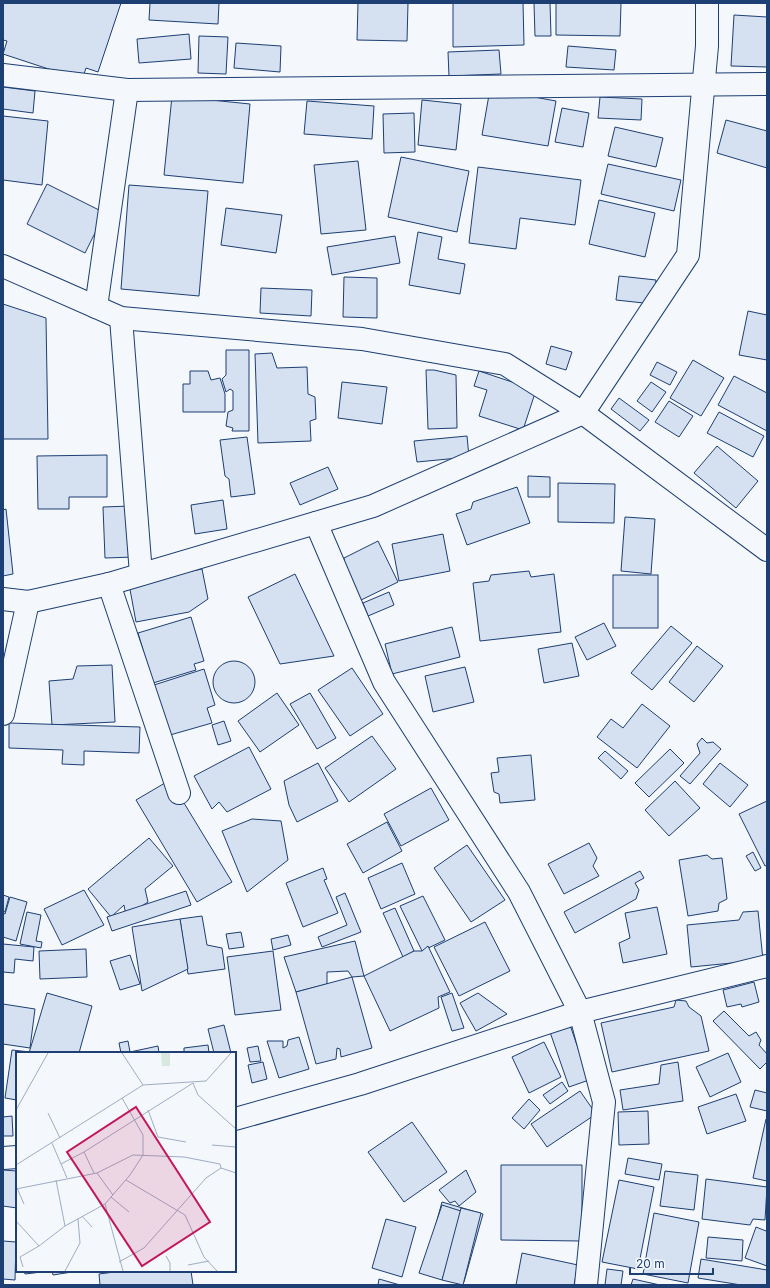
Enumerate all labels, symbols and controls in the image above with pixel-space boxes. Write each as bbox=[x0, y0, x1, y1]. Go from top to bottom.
inset map bbox=[16, 1052, 236, 1272]
scale bar bbox=[630, 1250, 713, 1276]
text: 20 m bbox=[636, 1256, 665, 1271]

